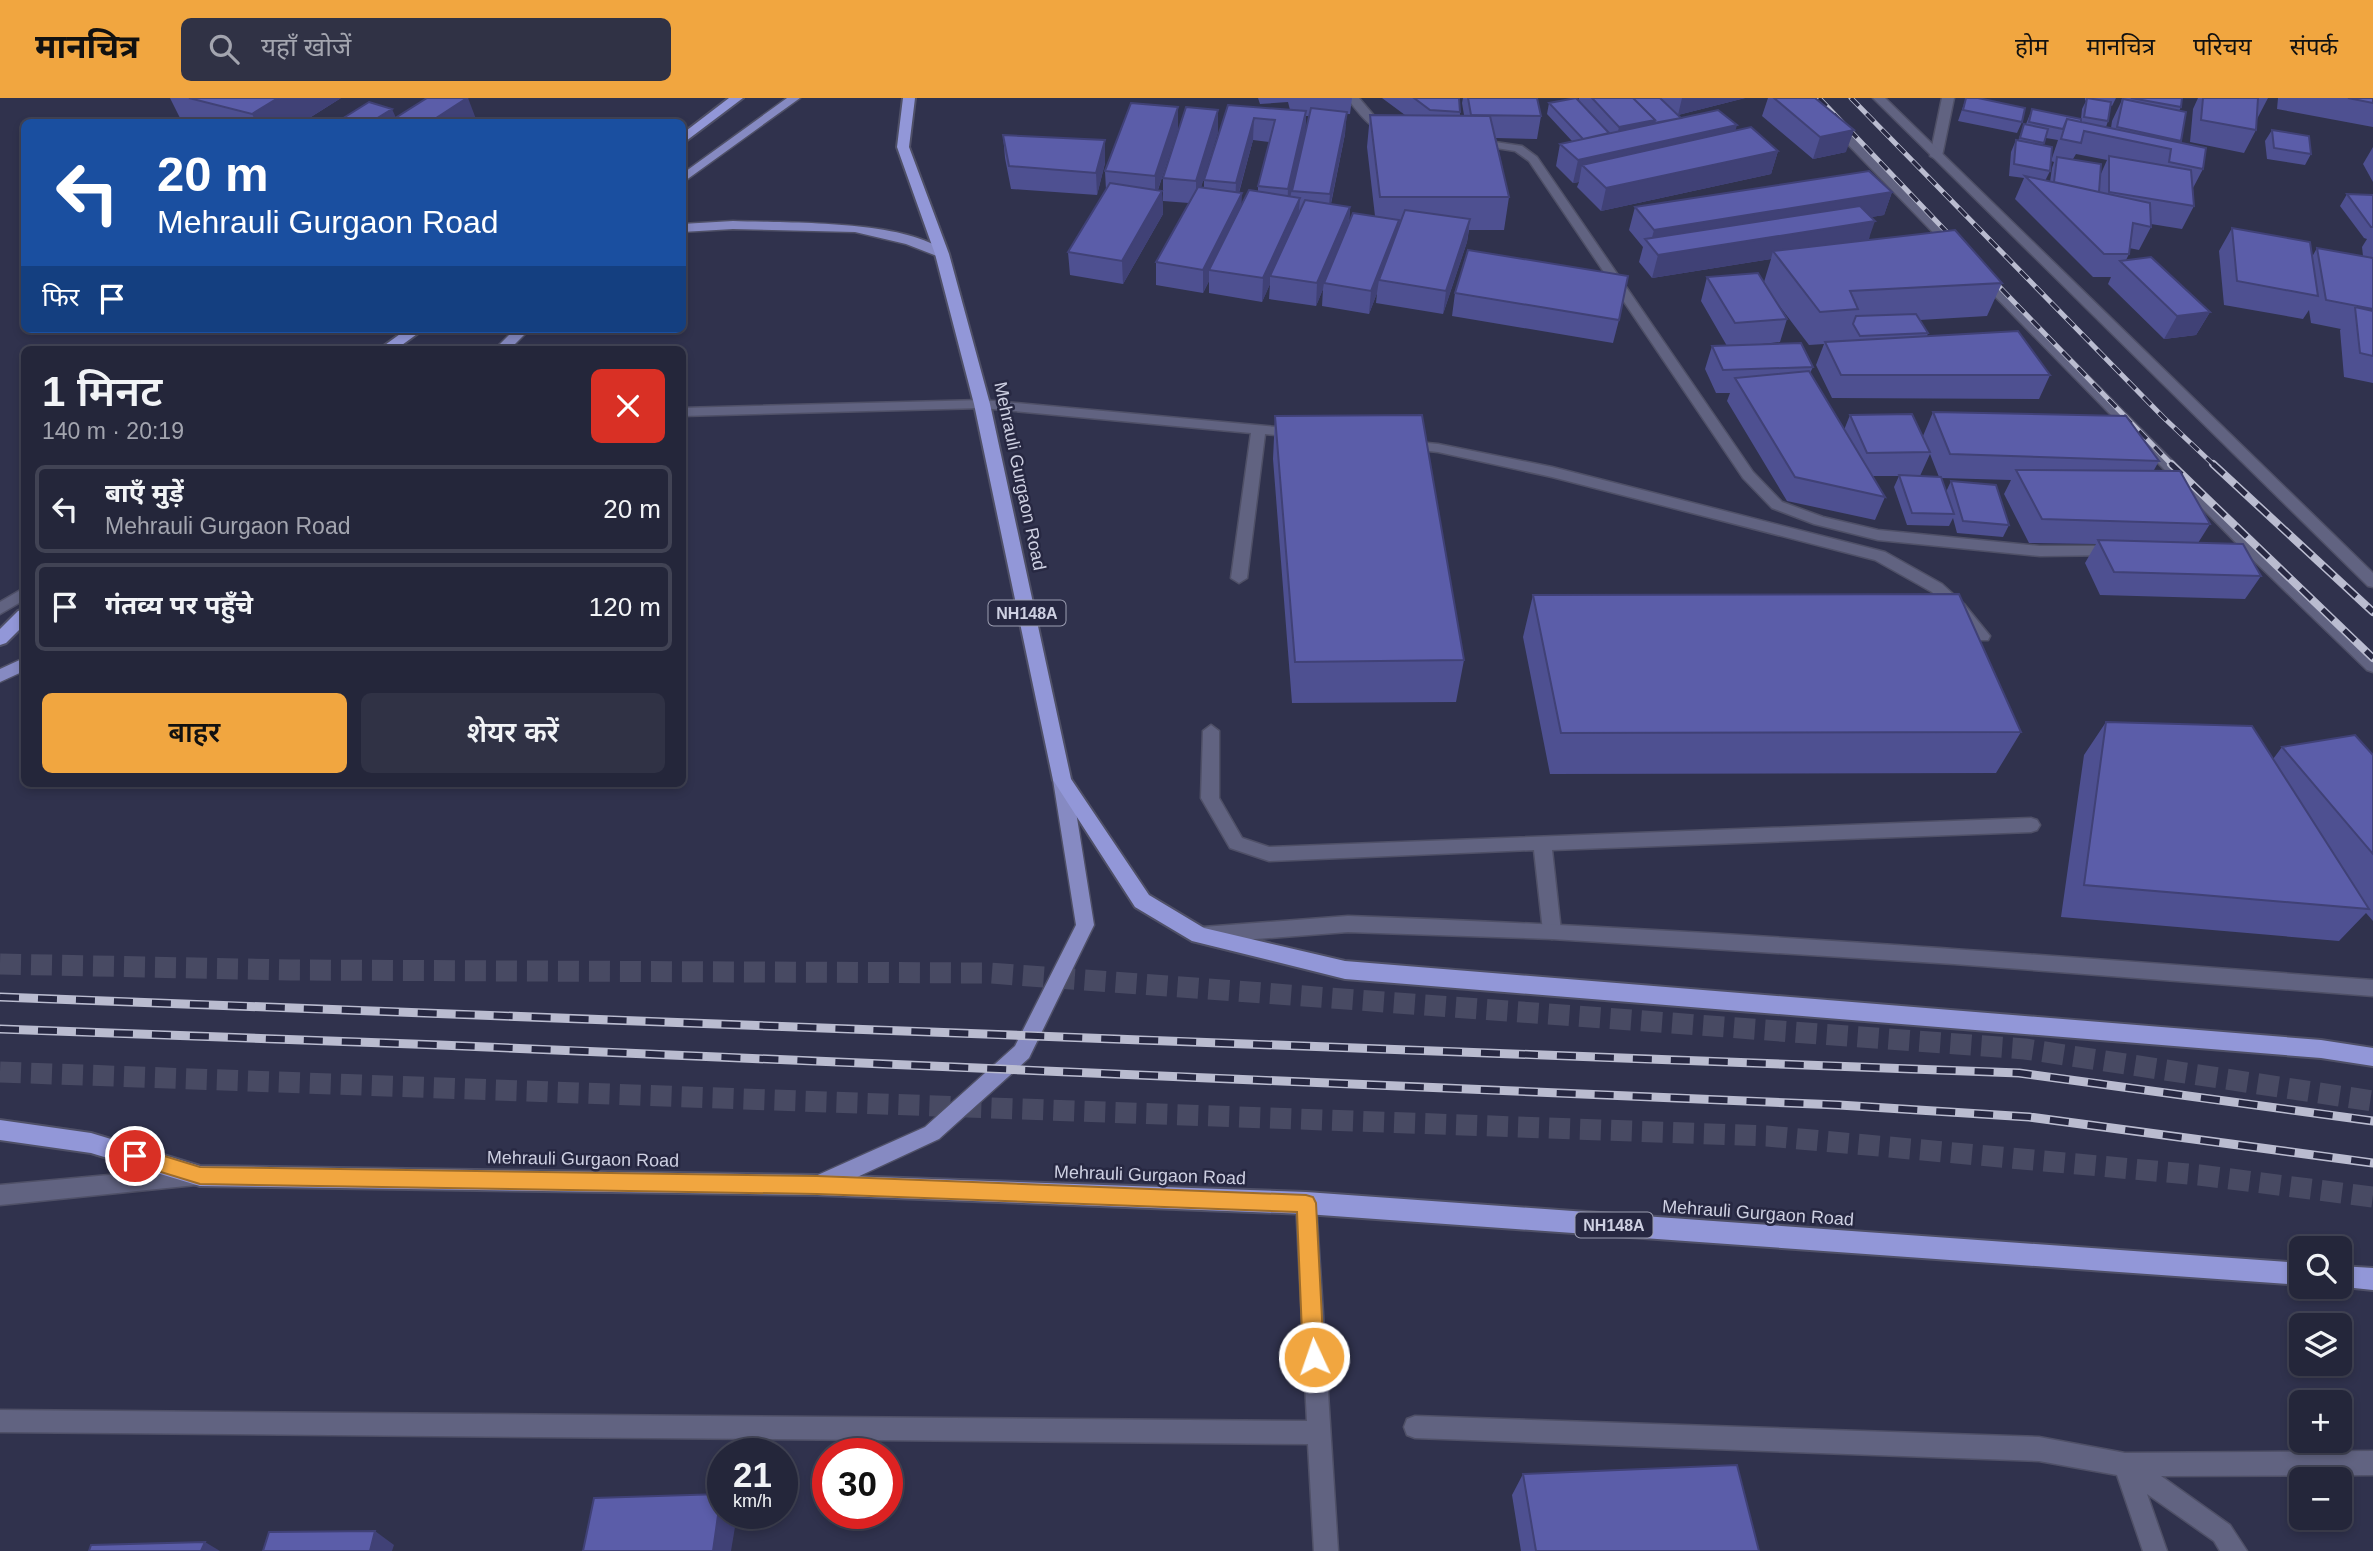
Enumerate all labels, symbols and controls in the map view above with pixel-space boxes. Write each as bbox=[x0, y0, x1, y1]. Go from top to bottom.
search box bbox=[181, 18, 671, 81]
text: मानचित्र bbox=[35, 28, 139, 65]
icon: search bbox=[205, 30, 243, 68]
text: यहाँ खोजें bbox=[261, 32, 351, 62]
text: होम bbox=[2015, 33, 2048, 60]
text: मानचित्र bbox=[2086, 33, 2155, 60]
text: परिचय bbox=[2193, 33, 2252, 60]
text: संपर्क bbox=[2290, 33, 2338, 60]
icon: left bbox=[42, 147, 133, 238]
text: 20 m bbox=[157, 147, 269, 201]
text: Mehrauli Gurgaon Road bbox=[157, 204, 499, 240]
icon: arrive bbox=[93, 280, 131, 318]
text: फिर bbox=[42, 282, 79, 312]
text: 1 मिनट bbox=[42, 368, 162, 415]
button: close bbox=[591, 369, 665, 443]
street label: Mehrauli Gurgaon Road bbox=[990, 380, 1050, 572]
text: 140 m · 20:19 bbox=[42, 418, 184, 444]
text: बाएँ मुड़ें bbox=[105, 478, 184, 508]
icon: left bbox=[46, 490, 84, 528]
text: 20 m bbox=[603, 494, 661, 524]
text: Mehrauli Gurgaon Road bbox=[105, 513, 350, 539]
icon: arrive bbox=[46, 588, 84, 626]
text: गंतव्य पर पहुँचे bbox=[105, 590, 253, 620]
text: 120 m bbox=[589, 592, 661, 622]
road number: NH148A bbox=[988, 600, 1066, 626]
button: बाहर bbox=[42, 693, 347, 773]
button: शेयर करें bbox=[361, 693, 665, 773]
pin bbox=[105, 1126, 165, 1186]
icon: arrive bbox=[116, 1137, 154, 1175]
street label: Mehrauli Gurgaon Road bbox=[487, 1147, 679, 1171]
street label: Mehrauli Gurgaon Road bbox=[1054, 1162, 1246, 1188]
street label: Mehrauli Gurgaon Road bbox=[1661, 1196, 1855, 1230]
road number: NH148A bbox=[1576, 1212, 1652, 1238]
map controls bbox=[2289, 1236, 2352, 1530]
button: search bbox=[2289, 1236, 2352, 1299]
button: layers bbox=[2289, 1313, 2352, 1376]
position arrow bbox=[1277, 1320, 1351, 1394]
button: + bbox=[2289, 1390, 2352, 1453]
speed limit sign: 30 bbox=[812, 1438, 903, 1529]
text: 21 bbox=[733, 1455, 772, 1494]
button: − bbox=[2289, 1467, 2352, 1530]
text: km/h bbox=[733, 1491, 772, 1511]

